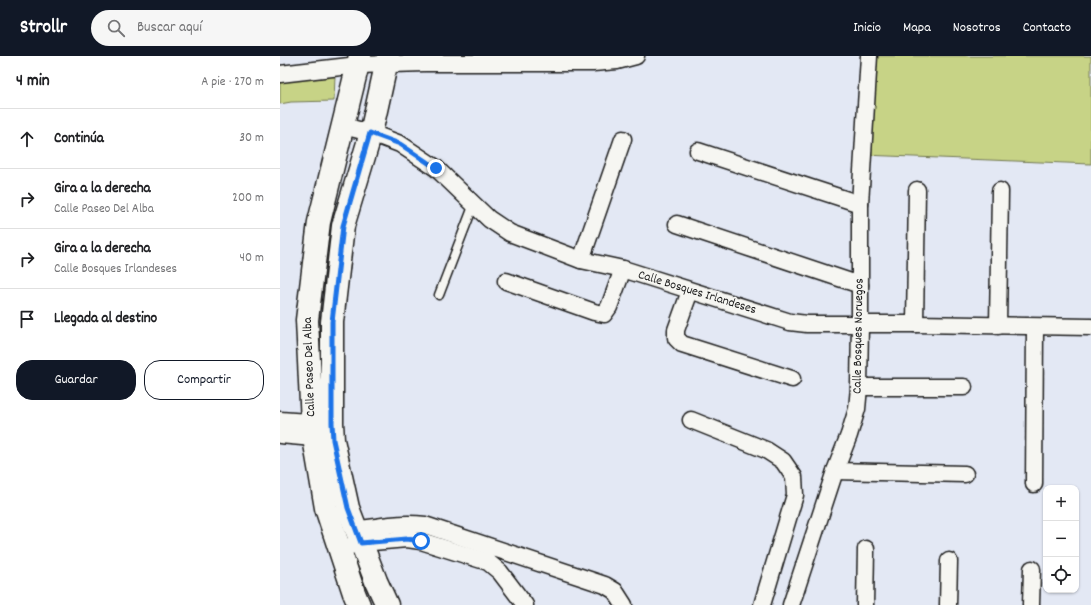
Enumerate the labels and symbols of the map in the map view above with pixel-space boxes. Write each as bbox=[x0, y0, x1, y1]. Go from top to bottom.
route end bbox=[427, 159, 445, 177]
street label: Calle Bosques Irlandeses bbox=[635, 266, 759, 320]
street label: Calle Bosques Noruegos bbox=[848, 278, 870, 394]
street label: Calle Paseo Del Alba bbox=[299, 316, 321, 417]
route start bbox=[412, 532, 430, 550]

